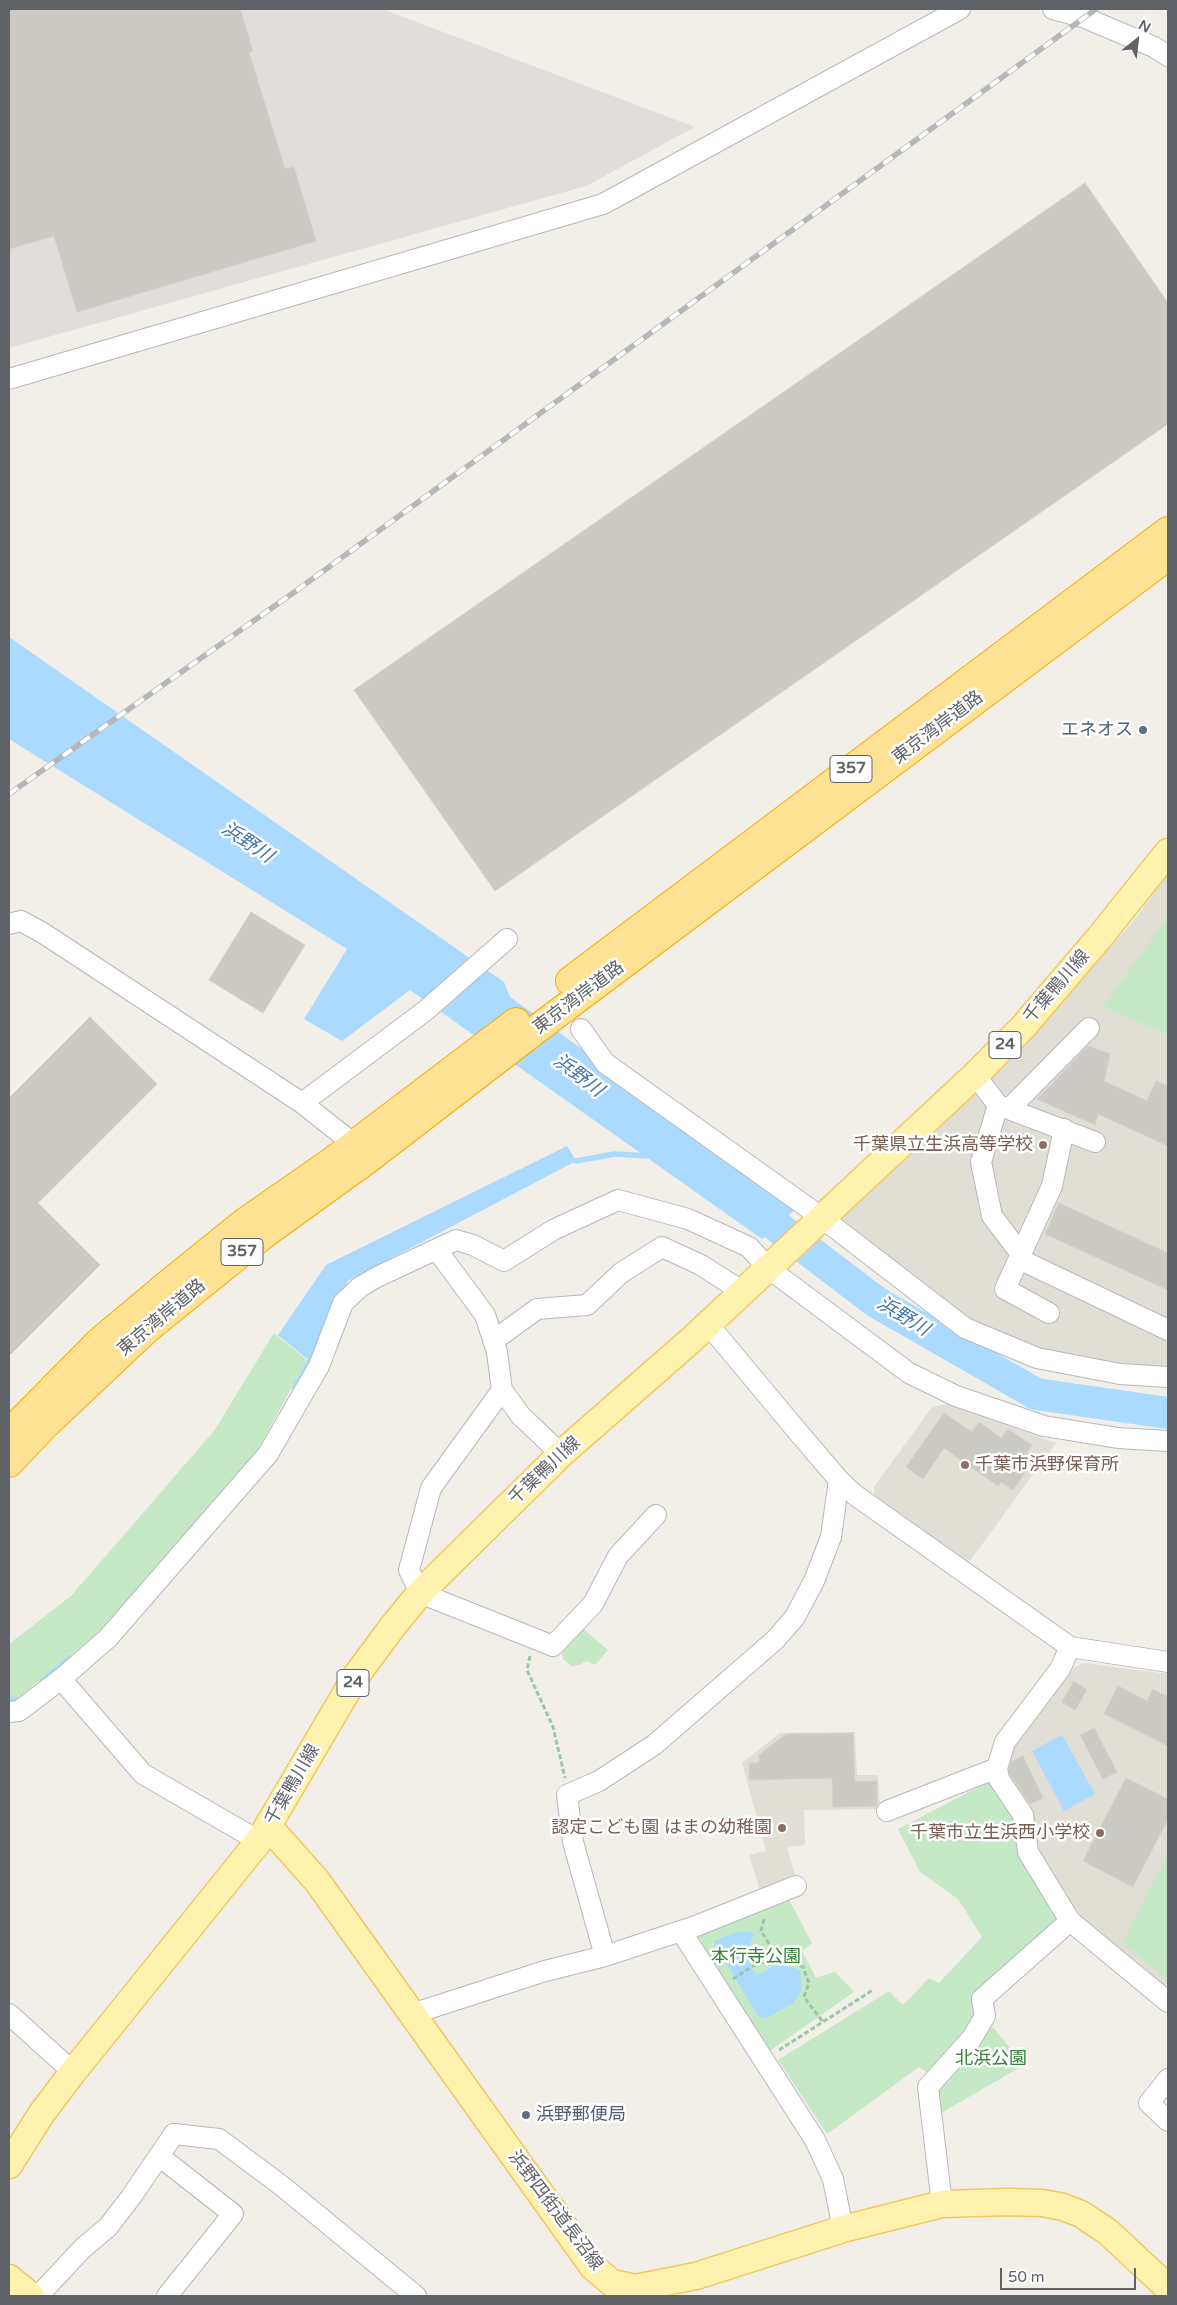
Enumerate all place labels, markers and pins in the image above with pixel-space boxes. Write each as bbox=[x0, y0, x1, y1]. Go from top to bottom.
place label: エネオス bbox=[1061, 719, 1133, 741]
marker: エネオス bbox=[1137, 724, 1149, 736]
place label: 千葉県立生浜高等学校 bbox=[853, 1134, 1033, 1156]
marker: 千葉県立生浜高等学校 bbox=[1037, 1139, 1049, 1151]
place label: 千葉市浜野保育所 bbox=[975, 1454, 1119, 1476]
marker: 千葉市浜野保育所 bbox=[959, 1459, 971, 1471]
place label: 認定こども園 はまの幼稚園 bbox=[551, 1817, 772, 1839]
marker: 認定こども園 はまの幼稚園 bbox=[776, 1822, 788, 1834]
place label: 千葉市立生浜西小学校 bbox=[910, 1822, 1090, 1844]
marker: 千葉市立生浜西小学校 bbox=[1094, 1827, 1106, 1839]
place label: 浜野郵便局 bbox=[536, 2104, 626, 2126]
marker: 浜野郵便局 bbox=[520, 2109, 532, 2121]

